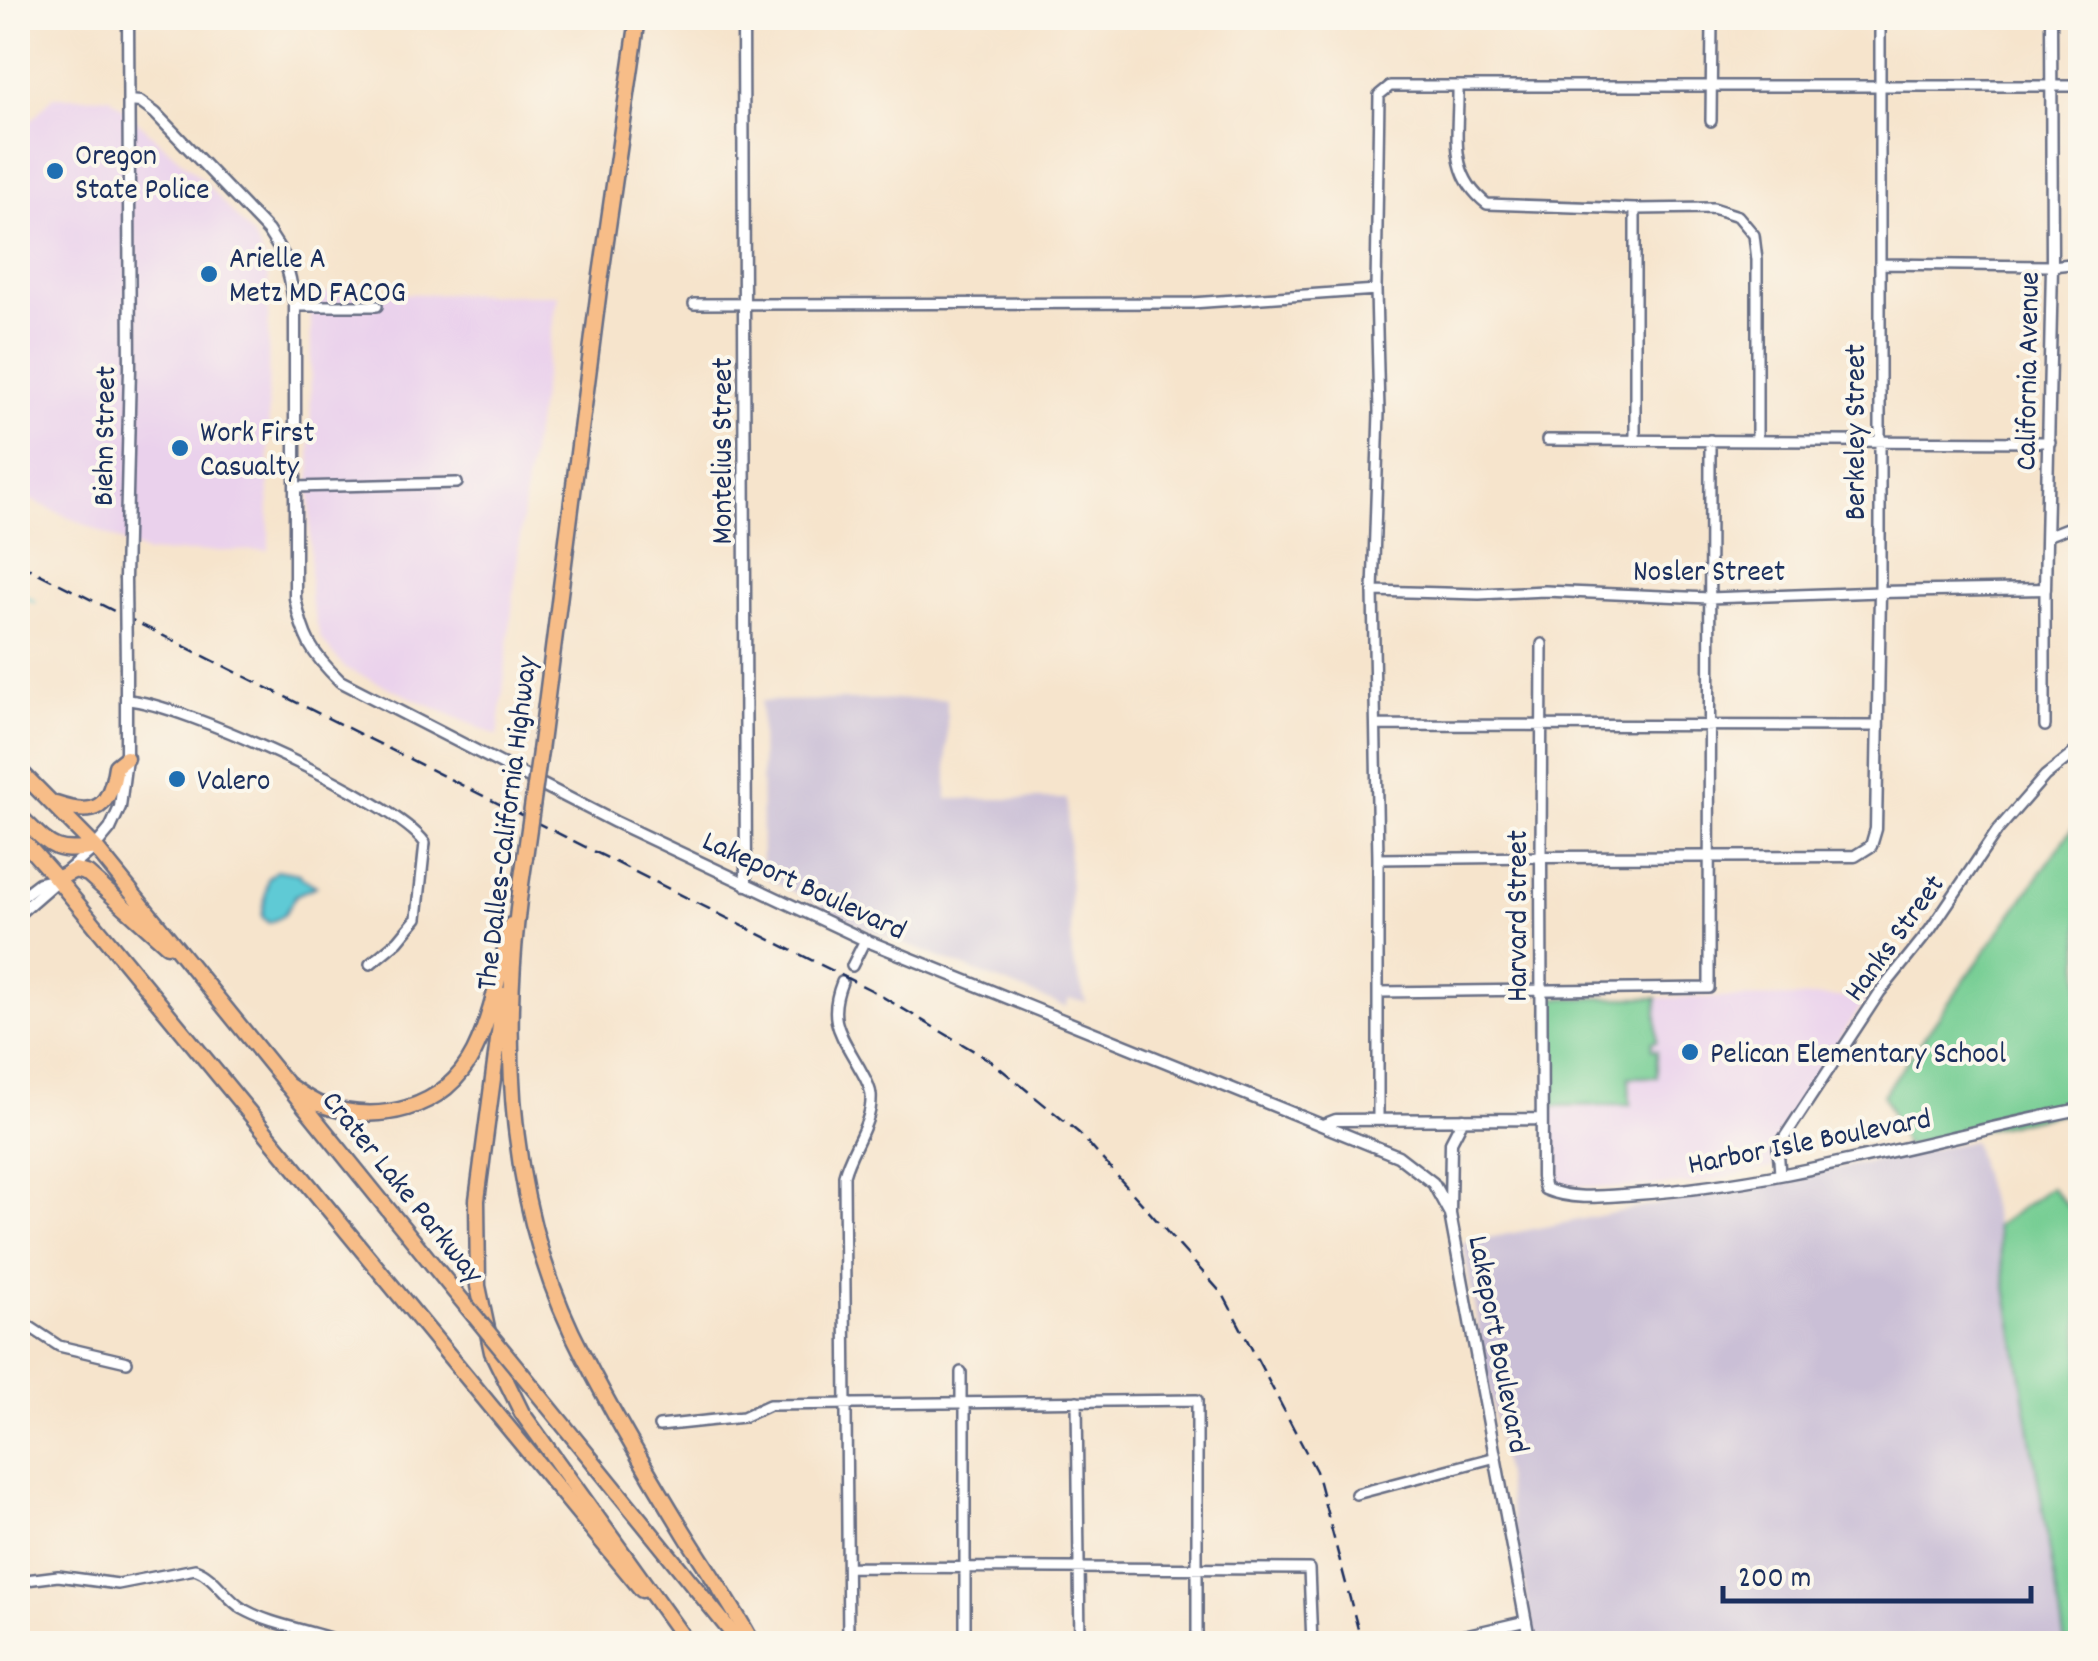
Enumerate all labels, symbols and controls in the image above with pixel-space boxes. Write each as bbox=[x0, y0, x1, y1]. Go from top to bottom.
place label: Oregon State Police bbox=[75, 137, 209, 214]
marker: Oregon State Police bbox=[44, 160, 66, 182]
place label: Arielle A Metz MD FACOG bbox=[229, 240, 406, 317]
marker: Arielle A Metz MD FACOG bbox=[198, 263, 220, 285]
street label: California Avenue bbox=[2007, 271, 2054, 471]
street label: Berkeley Street bbox=[1837, 344, 1880, 520]
street label: Montelius Street bbox=[704, 357, 747, 545]
street label: Biehn Street bbox=[85, 366, 130, 507]
place label: Work First Casualty bbox=[200, 414, 315, 491]
marker: Work First Casualty bbox=[169, 437, 191, 459]
street label: Nosler Street bbox=[1633, 553, 1785, 596]
street label: The Dalles-California Highway bbox=[468, 653, 551, 993]
place label: Valero bbox=[197, 762, 270, 805]
marker: Valero bbox=[166, 768, 188, 790]
street label: Lakeport Boulevard bbox=[694, 822, 912, 954]
street label: Harvard Street bbox=[1499, 830, 1542, 1002]
street label: Hanks Street bbox=[1836, 867, 1958, 1012]
place label: Pelican Elementary School bbox=[1710, 1035, 2006, 1078]
marker: Pelican Elementary School bbox=[1679, 1041, 1701, 1063]
street label: Crater Lake Parkway bbox=[309, 1083, 493, 1295]
street label: Harbor Isle Boulevard bbox=[1685, 1100, 1935, 1189]
street label: Lakeport Boulevard bbox=[1453, 1232, 1538, 1457]
scale bar bbox=[1723, 1541, 2030, 1603]
text: 200 m bbox=[1738, 1559, 1811, 1602]

